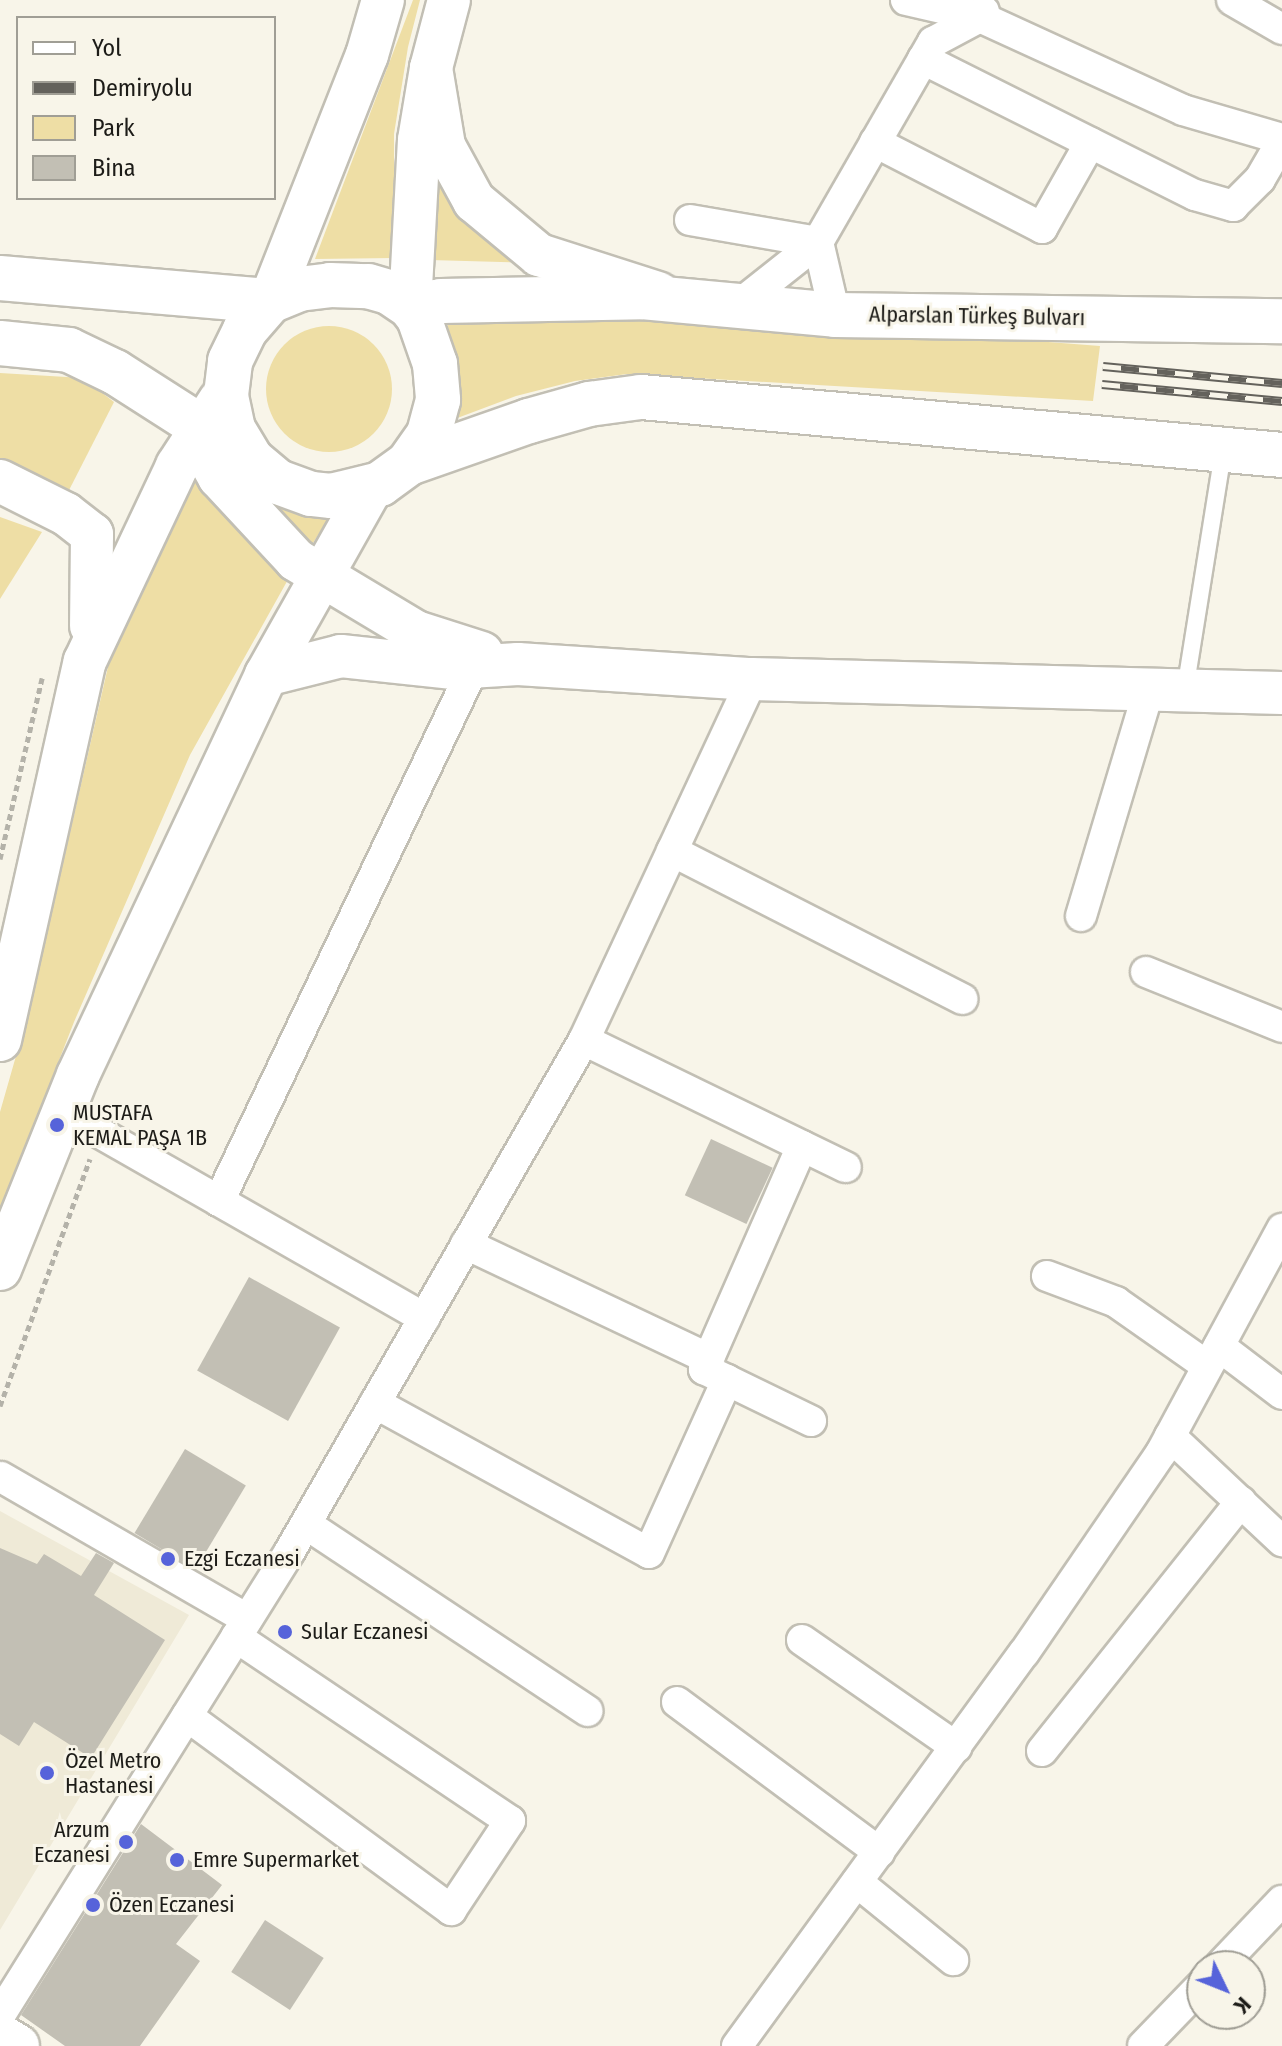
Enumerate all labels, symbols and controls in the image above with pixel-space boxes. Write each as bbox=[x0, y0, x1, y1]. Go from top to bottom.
legend bbox=[16, 16, 276, 200]
text: Yol bbox=[92, 34, 122, 62]
text: Demiryolu bbox=[92, 74, 193, 102]
text: Park bbox=[92, 114, 135, 142]
text: Bina bbox=[92, 154, 136, 182]
street label: Alparslan Türkeş Bulvarı bbox=[869, 301, 1085, 331]
place label: MUSTAFA KEMAL PAŞA 1B bbox=[73, 1099, 207, 1150]
marker: MUSTAFA KEMAL PAŞA 1B bbox=[48, 1116, 66, 1134]
place label: Ezgi Eczanesi bbox=[184, 1546, 300, 1572]
marker: Ezgi Eczanesi bbox=[159, 1550, 177, 1568]
place label: Sular Eczanesi bbox=[301, 1619, 429, 1645]
marker: Sular Eczanesi bbox=[276, 1623, 294, 1641]
place label: Özel Metro Hastanesi bbox=[65, 1747, 161, 1798]
marker: Özel Metro Hastanesi bbox=[36, 1762, 58, 1784]
place label: Arzum Eczanesi bbox=[34, 1816, 110, 1868]
marker: Arzum Eczanesi bbox=[117, 1833, 135, 1851]
place label: Emre Supermarket bbox=[193, 1847, 359, 1873]
marker: Emre Supermarket bbox=[168, 1851, 186, 1869]
place label: Özen Eczanesi bbox=[109, 1892, 235, 1918]
marker: Özen Eczanesi bbox=[84, 1896, 102, 1914]
north arrow bbox=[1186, 1950, 1266, 2030]
text: K bbox=[1228, 1991, 1257, 2019]

